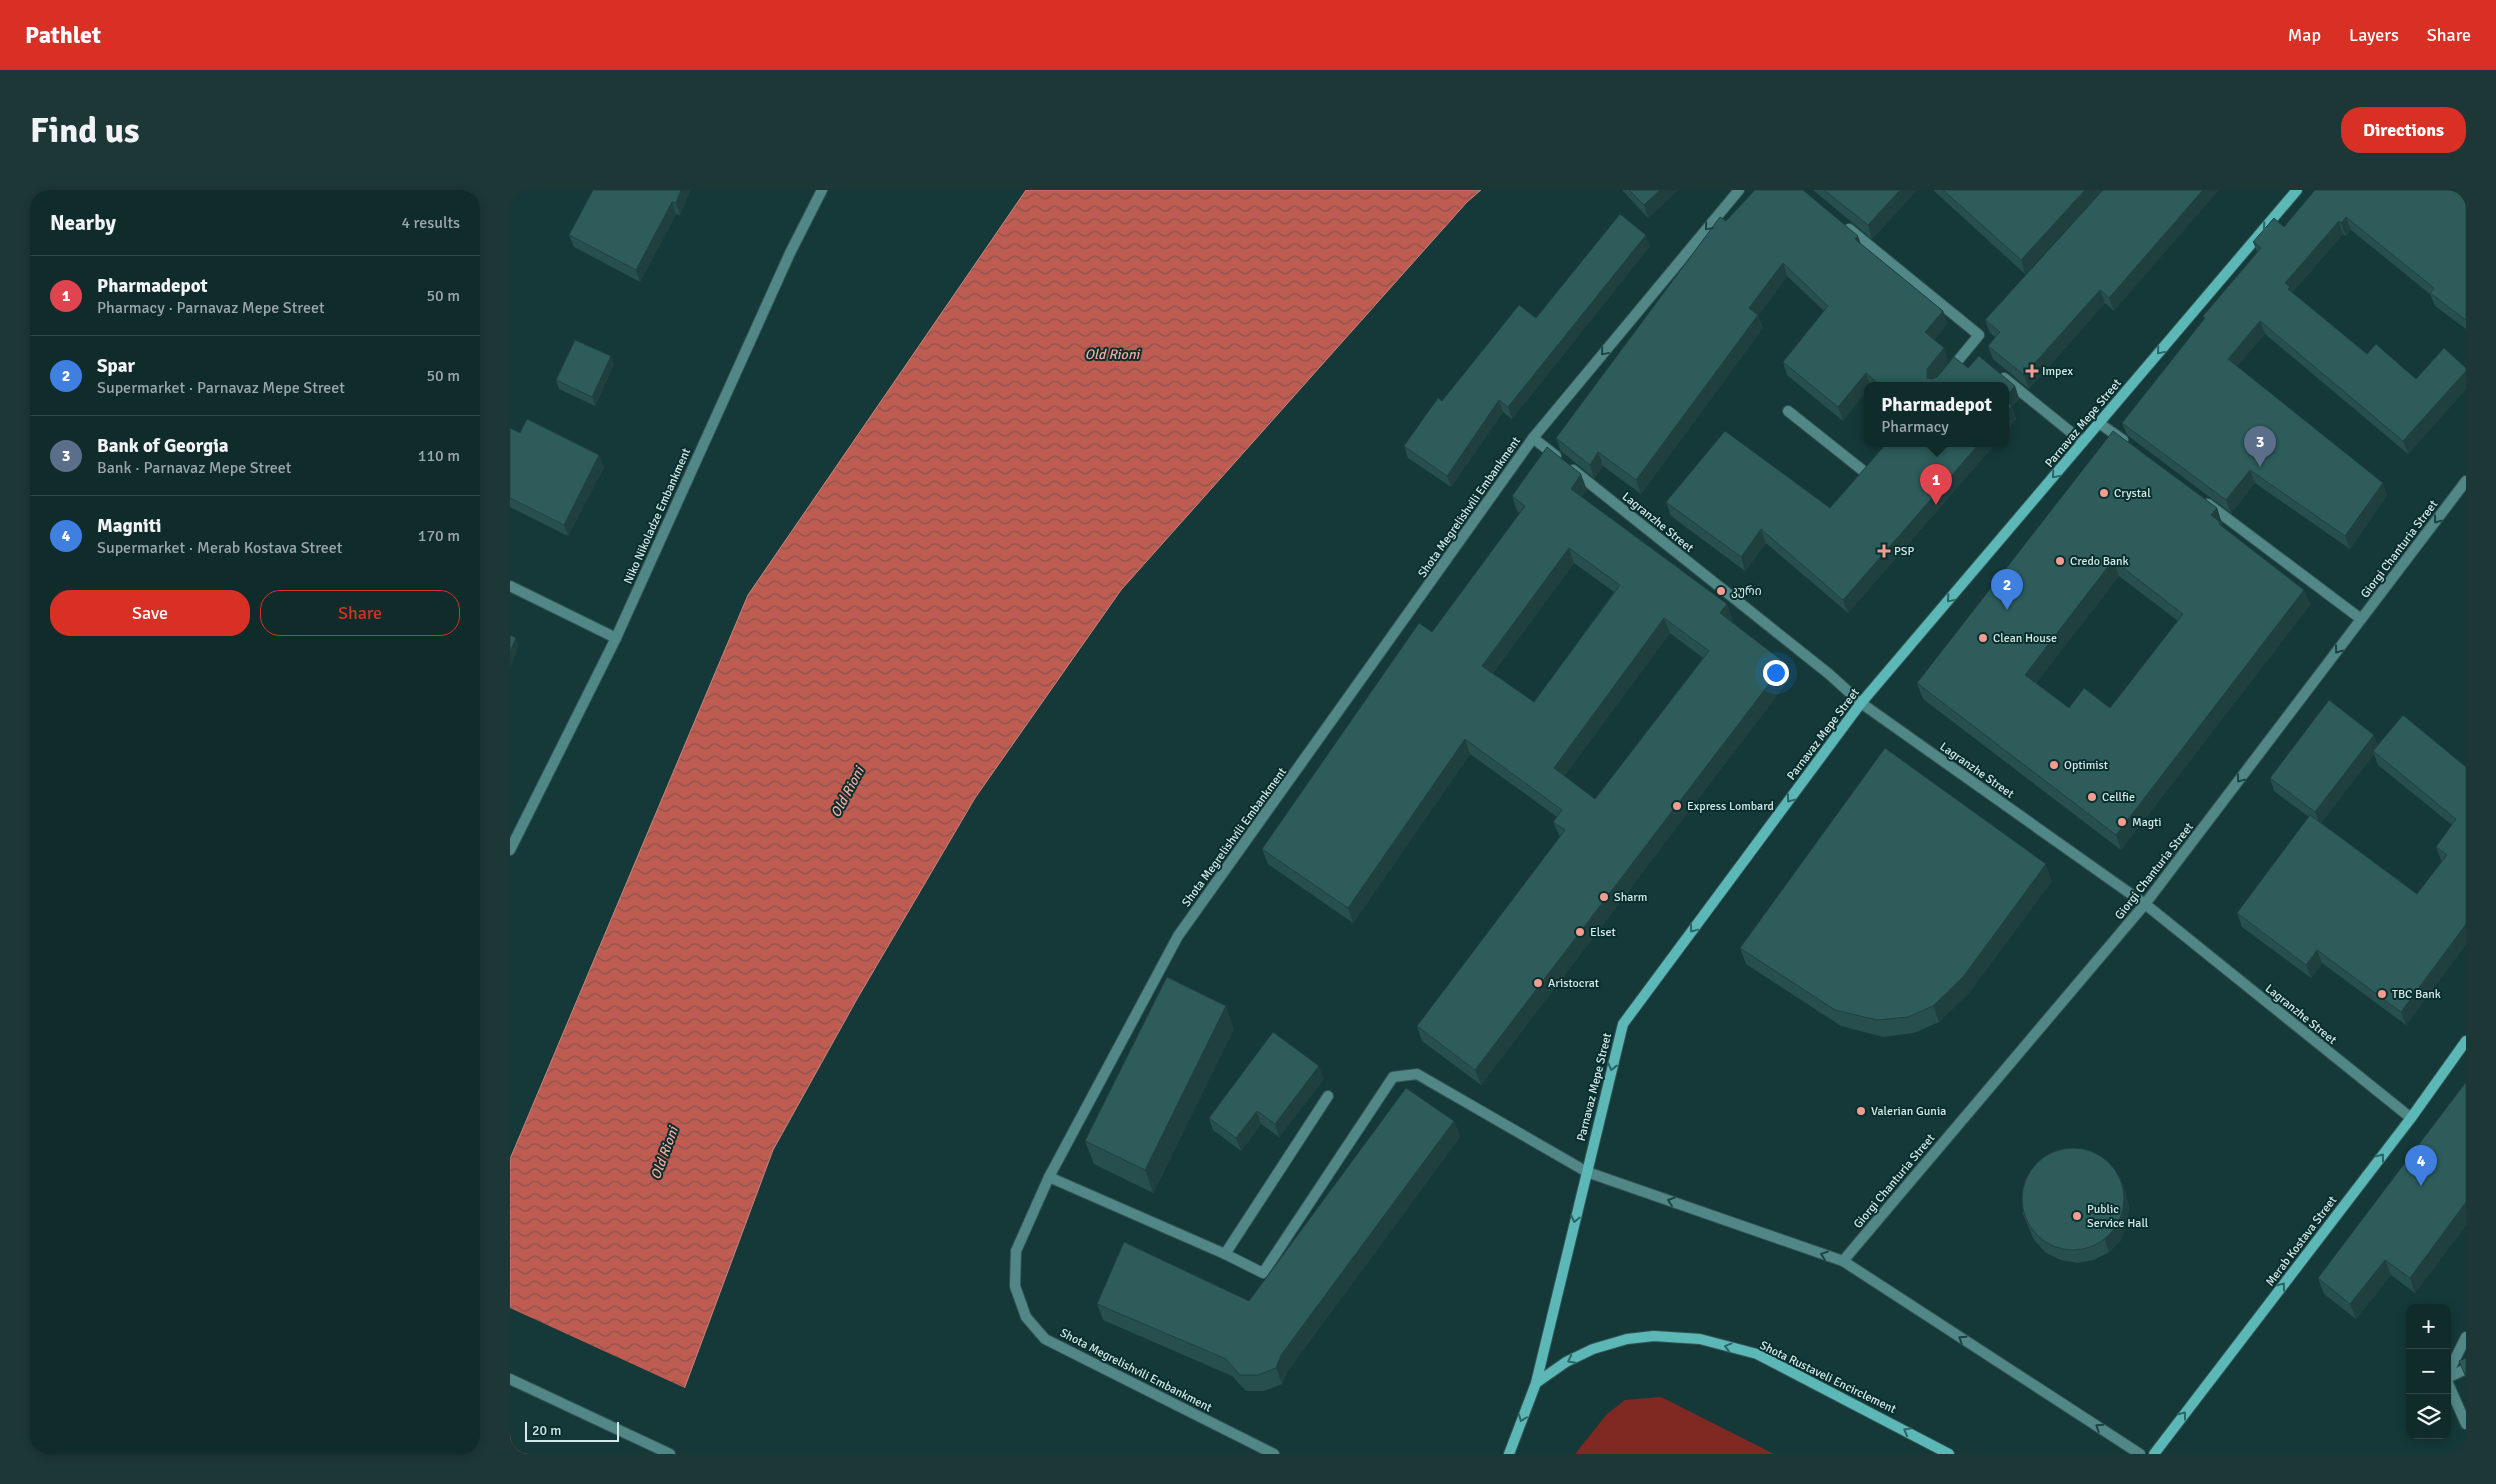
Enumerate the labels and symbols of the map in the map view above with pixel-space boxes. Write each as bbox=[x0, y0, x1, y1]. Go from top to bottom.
one-way arrow bbox=[2263, 221, 2271, 230]
one-way arrow bbox=[1705, 222, 1714, 231]
one-way arrow bbox=[2158, 345, 2166, 354]
water label: Old Rioni bbox=[1085, 346, 1141, 363]
one-way arrow bbox=[1601, 347, 1610, 356]
place label: Impex bbox=[2042, 364, 2073, 379]
marker: Impex bbox=[2026, 365, 2038, 377]
street label: Parnavaz Mepe Street bbox=[2042, 376, 2125, 471]
pin: 3 bbox=[2244, 426, 2276, 467]
street label: Shota Megrelishvili Embankment bbox=[1415, 434, 1524, 581]
street label: Niko Nikoladze Embankment bbox=[621, 446, 694, 586]
pin: 1 bbox=[1920, 464, 1952, 505]
one-way arrow bbox=[2052, 469, 2061, 478]
place label: Crystal bbox=[2114, 486, 2151, 501]
marker: Crystal bbox=[2098, 487, 2110, 499]
street label: Lagranzhe Street bbox=[1619, 489, 1696, 556]
street label: Giorgi Chanturia Street bbox=[2358, 497, 2441, 601]
one-way arrow bbox=[2434, 514, 2442, 523]
place label: PSP bbox=[1894, 544, 1914, 559]
marker: PSP bbox=[1878, 545, 1890, 557]
place label: Credo Bank bbox=[2070, 554, 2129, 569]
marker: Credo Bank bbox=[2054, 555, 2066, 567]
pin: 2 bbox=[1991, 569, 2023, 610]
place label: კური bbox=[1731, 584, 1762, 599]
marker: კური bbox=[1715, 585, 1727, 597]
one-way arrow bbox=[1947, 593, 1956, 602]
place label: Clean House bbox=[1993, 631, 2057, 646]
marker: Clean House bbox=[1977, 632, 1989, 644]
one-way arrow bbox=[2336, 644, 2344, 653]
your location bbox=[1763, 660, 1789, 686]
street label: Parnavaz Mepe Street bbox=[1784, 685, 1863, 783]
street label: Lagranzhe Street bbox=[1937, 739, 2017, 802]
place label: Optimist bbox=[2064, 758, 2108, 773]
marker: Optimist bbox=[2048, 759, 2060, 771]
water label: Old Rioni bbox=[827, 763, 868, 820]
street label: Shota Megrelishvili Embankment bbox=[1179, 765, 1290, 910]
one-way arrow bbox=[2237, 773, 2246, 783]
place label: Cellfie bbox=[2102, 790, 2135, 805]
marker: Cellfie bbox=[2086, 791, 2098, 803]
one-way arrow bbox=[1788, 793, 1796, 802]
place label: Express Lombard bbox=[1687, 799, 1774, 814]
marker: Express Lombard bbox=[1671, 800, 1683, 812]
place label: Magti bbox=[2132, 815, 2162, 830]
marker: Magti bbox=[2116, 816, 2128, 828]
street label: Giorgi Chanturia Street bbox=[2112, 820, 2197, 923]
place label: Sharm bbox=[1614, 890, 1647, 905]
marker: Sharm bbox=[1598, 891, 1610, 903]
one-way arrow bbox=[1691, 923, 1699, 932]
place label: Elset bbox=[1590, 925, 1616, 940]
marker: Elset bbox=[1574, 926, 1586, 938]
place label: Aristocrat bbox=[1548, 976, 1599, 991]
marker: Aristocrat bbox=[1532, 977, 1544, 989]
street label: Lagranzhe Street bbox=[2262, 981, 2339, 1048]
place label: TBC Bank bbox=[2392, 987, 2441, 1002]
marker: TBC Bank bbox=[2376, 988, 2388, 1000]
street label: Parnavaz Mepe Street bbox=[1574, 1031, 1615, 1143]
one-way arrow bbox=[1607, 1062, 1618, 1071]
place label: Valerian Gunia bbox=[1871, 1104, 1946, 1119]
marker: Valerian Gunia bbox=[1855, 1105, 1867, 1117]
water label: Old Rioni bbox=[647, 1123, 682, 1182]
street label: Giorgi Chanturia Street bbox=[1850, 1131, 1938, 1232]
pin: 4 bbox=[2405, 1145, 2437, 1186]
one-way arrow bbox=[2375, 1154, 2383, 1163]
street label: Merab Kostava Street bbox=[2263, 1193, 2340, 1289]
one-way arrow bbox=[1667, 1197, 1675, 1207]
place label: Public Service Hall bbox=[2087, 1202, 2149, 1231]
marker: Public Service Hall bbox=[2071, 1210, 2083, 1222]
one-way arrow bbox=[1570, 1215, 1581, 1224]
one-way arrow bbox=[1820, 1251, 1829, 1261]
one-way arrow bbox=[2276, 1282, 2285, 1292]
street label: Shota Megrelishvili Embankment bbox=[1057, 1326, 1214, 1415]
one-way arrow bbox=[1959, 1336, 1968, 1345]
street label: Shota Rustaveli Encirclement bbox=[1757, 1338, 1898, 1417]
one-way arrow bbox=[1725, 1342, 1733, 1352]
one-way arrow bbox=[1567, 1354, 1576, 1364]
one-way arrow bbox=[2178, 1412, 2186, 1421]
one-way arrow bbox=[1518, 1414, 1528, 1422]
scale bar bbox=[525, 1419, 619, 1442]
one-way arrow bbox=[2095, 1424, 2104, 1434]
one-way arrow bbox=[1903, 1427, 1912, 1437]

